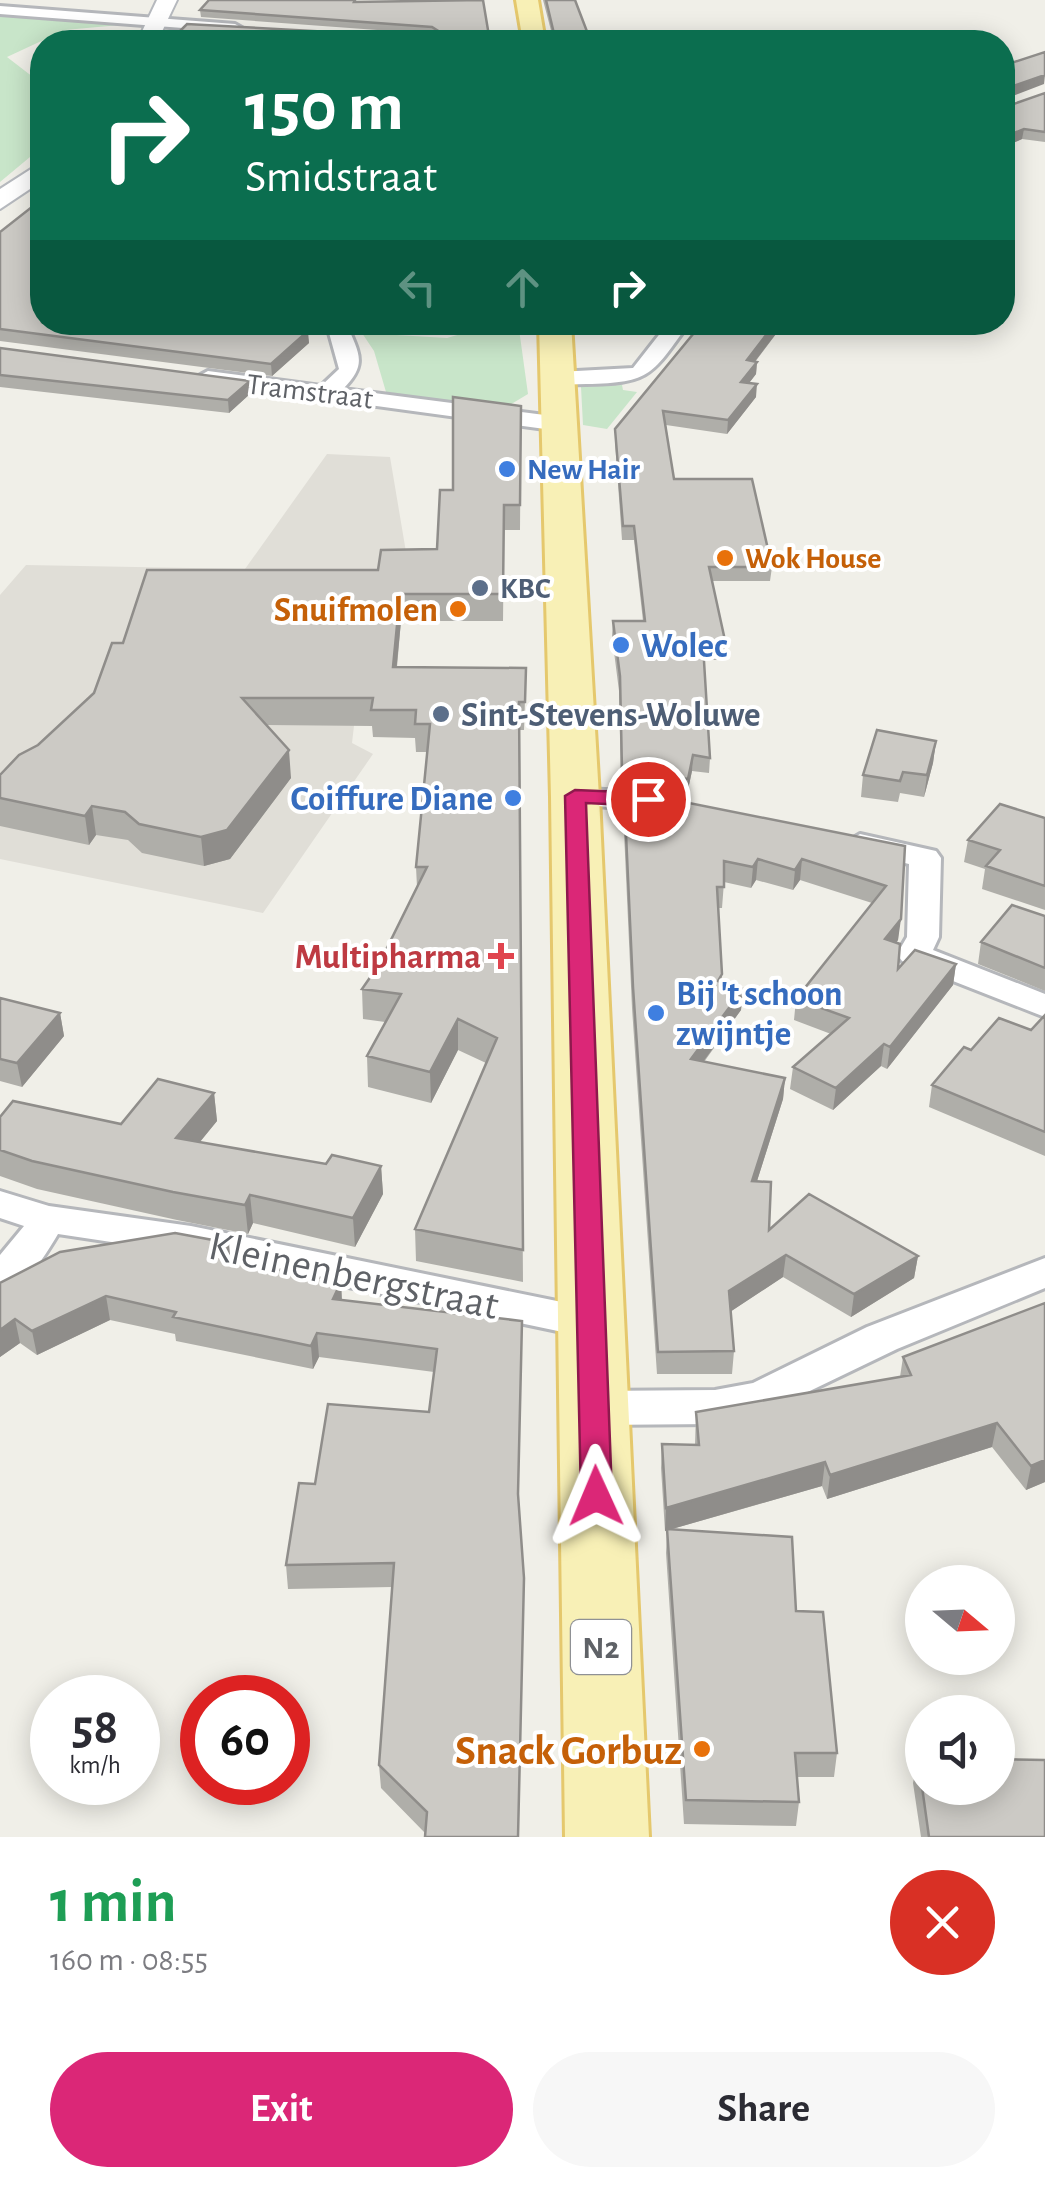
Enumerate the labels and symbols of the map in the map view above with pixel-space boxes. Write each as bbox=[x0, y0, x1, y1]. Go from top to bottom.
street label: Tramstraat bbox=[245, 369, 375, 415]
place label: New Hair bbox=[527, 455, 641, 485]
marker: New Hair bbox=[496, 458, 518, 480]
place label: Wok House bbox=[745, 544, 881, 574]
marker: Wok House bbox=[714, 547, 736, 569]
place label: KBC bbox=[500, 574, 551, 604]
marker: KBC bbox=[469, 577, 491, 599]
place label: Snuifmolen bbox=[274, 593, 438, 628]
marker: Snuifmolen bbox=[447, 598, 469, 620]
place label: Wolec bbox=[641, 629, 728, 664]
marker: Wolec bbox=[610, 634, 632, 656]
place label: Sint-Stevens-Woluwe bbox=[461, 698, 761, 733]
marker: Sint-Stevens-Woluwe bbox=[430, 703, 452, 725]
pin bbox=[606, 757, 691, 842]
place label: Coiffure Diane bbox=[290, 782, 493, 817]
marker: Coiffure Diane bbox=[502, 787, 524, 809]
place label: Multipharma bbox=[295, 940, 481, 975]
marker: Multipharma bbox=[490, 945, 512, 967]
place label: Bij 't schoon zwijntje bbox=[676, 977, 843, 1052]
marker: Bij 't schoon zwijntje bbox=[645, 1002, 667, 1024]
street label: Kleinenbergstraat bbox=[205, 1225, 502, 1327]
position arrow bbox=[544, 1444, 648, 1548]
north arrow bbox=[905, 1565, 1015, 1675]
road number: N2 bbox=[571, 1620, 631, 1674]
speed limit sign: 60 bbox=[180, 1675, 310, 1805]
place label: Snack Gorbuz bbox=[455, 1730, 682, 1772]
marker: Snack Gorbuz bbox=[691, 1738, 713, 1760]

